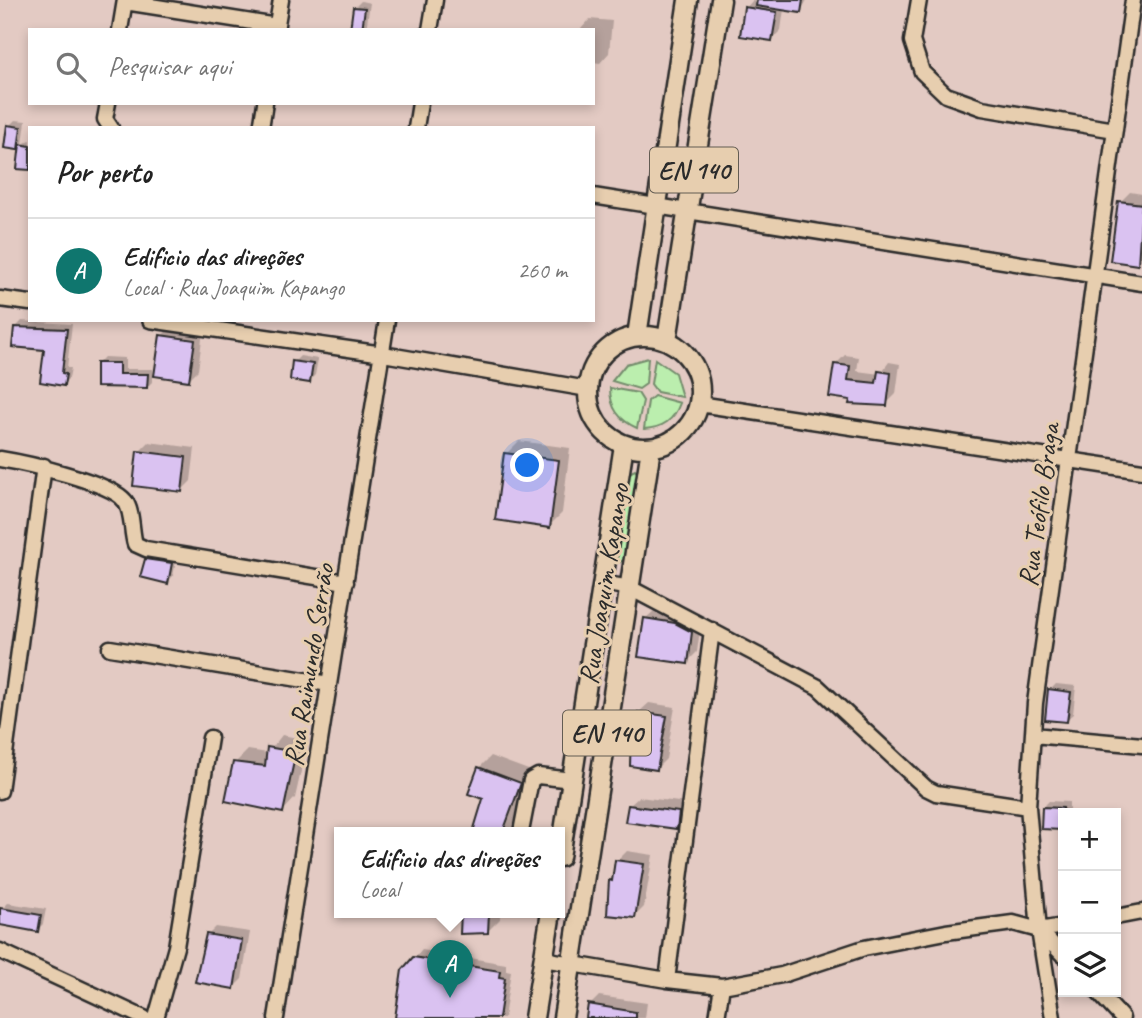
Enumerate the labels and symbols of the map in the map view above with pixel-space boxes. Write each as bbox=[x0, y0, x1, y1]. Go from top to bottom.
road number: EN 140 bbox=[650, 148, 738, 192]
street label: Rua Teófilo Braga bbox=[1010, 419, 1068, 589]
your location bbox=[510, 448, 544, 482]
street label: Rua Joaquim Kapango bbox=[570, 479, 637, 687]
street label: Rua Raimundo Serrão bbox=[275, 560, 342, 769]
road number: EN 140 bbox=[563, 710, 651, 755]
pin: A bbox=[427, 940, 473, 998]

